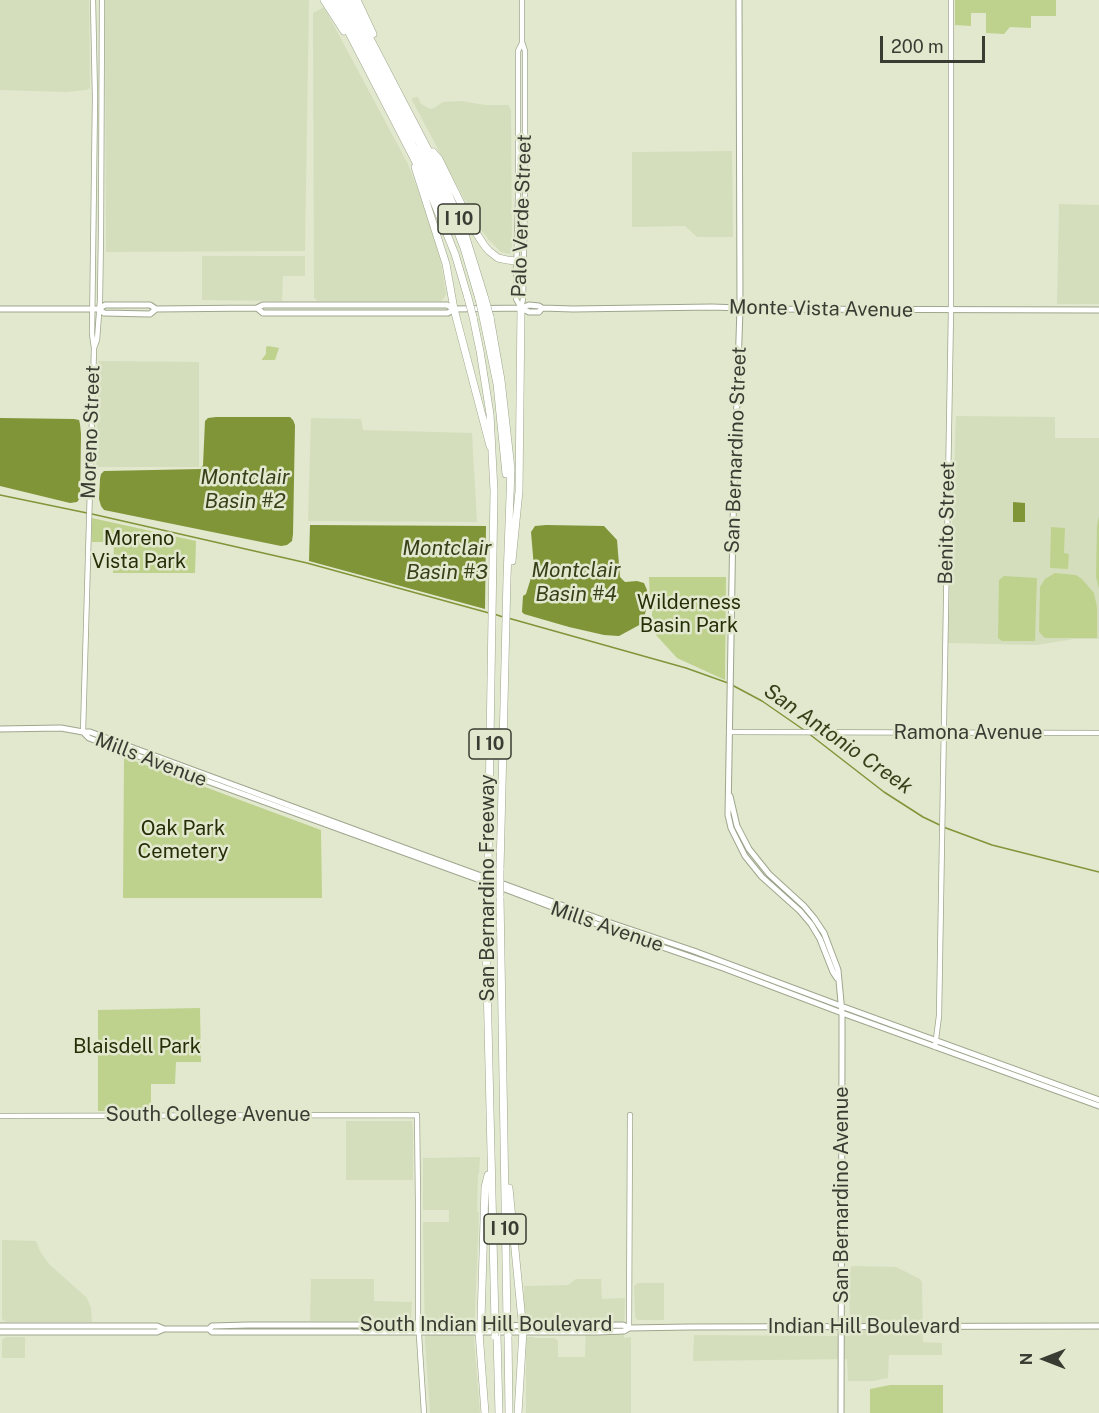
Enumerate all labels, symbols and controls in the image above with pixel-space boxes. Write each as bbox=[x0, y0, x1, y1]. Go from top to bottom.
scale bar bbox=[883, 24, 988, 62]
text: 200 m bbox=[891, 36, 944, 57]
street label: Palo Verde Street bbox=[507, 134, 537, 298]
road number: I 10 bbox=[438, 204, 480, 234]
street label: Monte Vista Avenue bbox=[729, 295, 913, 323]
street label: San Bernardino Street bbox=[720, 346, 752, 554]
street label: Moreno Street bbox=[77, 365, 105, 499]
street label: Benito Street bbox=[934, 461, 960, 585]
water label: Montclair Basin #2 bbox=[200, 465, 290, 515]
park label: Moreno Vista Park bbox=[92, 527, 186, 574]
water label: Montclair Basin #3 bbox=[402, 536, 492, 586]
water label: Montclair Basin #4 bbox=[531, 558, 621, 608]
park label: Wilderness Basin Park bbox=[637, 591, 741, 638]
water label: San Antonio Creek bbox=[759, 678, 917, 800]
street label: Ramona Avenue bbox=[893, 721, 1043, 745]
street label: Mills Avenue bbox=[92, 728, 210, 792]
road number: I 10 bbox=[469, 729, 511, 759]
street label: San Bernardino Freeway bbox=[476, 774, 500, 1002]
park label: Oak Park Cemetery bbox=[138, 817, 228, 864]
street label: Mills Avenue bbox=[547, 896, 667, 958]
park label: Blaisdell Park bbox=[73, 1035, 201, 1059]
street label: San Bernardino Avenue bbox=[830, 1086, 854, 1304]
street label: South College Avenue bbox=[105, 1103, 311, 1127]
road number: I 10 bbox=[484, 1214, 526, 1244]
street label: South Indian Hill Boulevard bbox=[360, 1313, 612, 1337]
street label: Indian Hill Boulevard bbox=[768, 1315, 960, 1339]
north arrow bbox=[1015, 1329, 1075, 1389]
text: N bbox=[1017, 1353, 1036, 1365]

